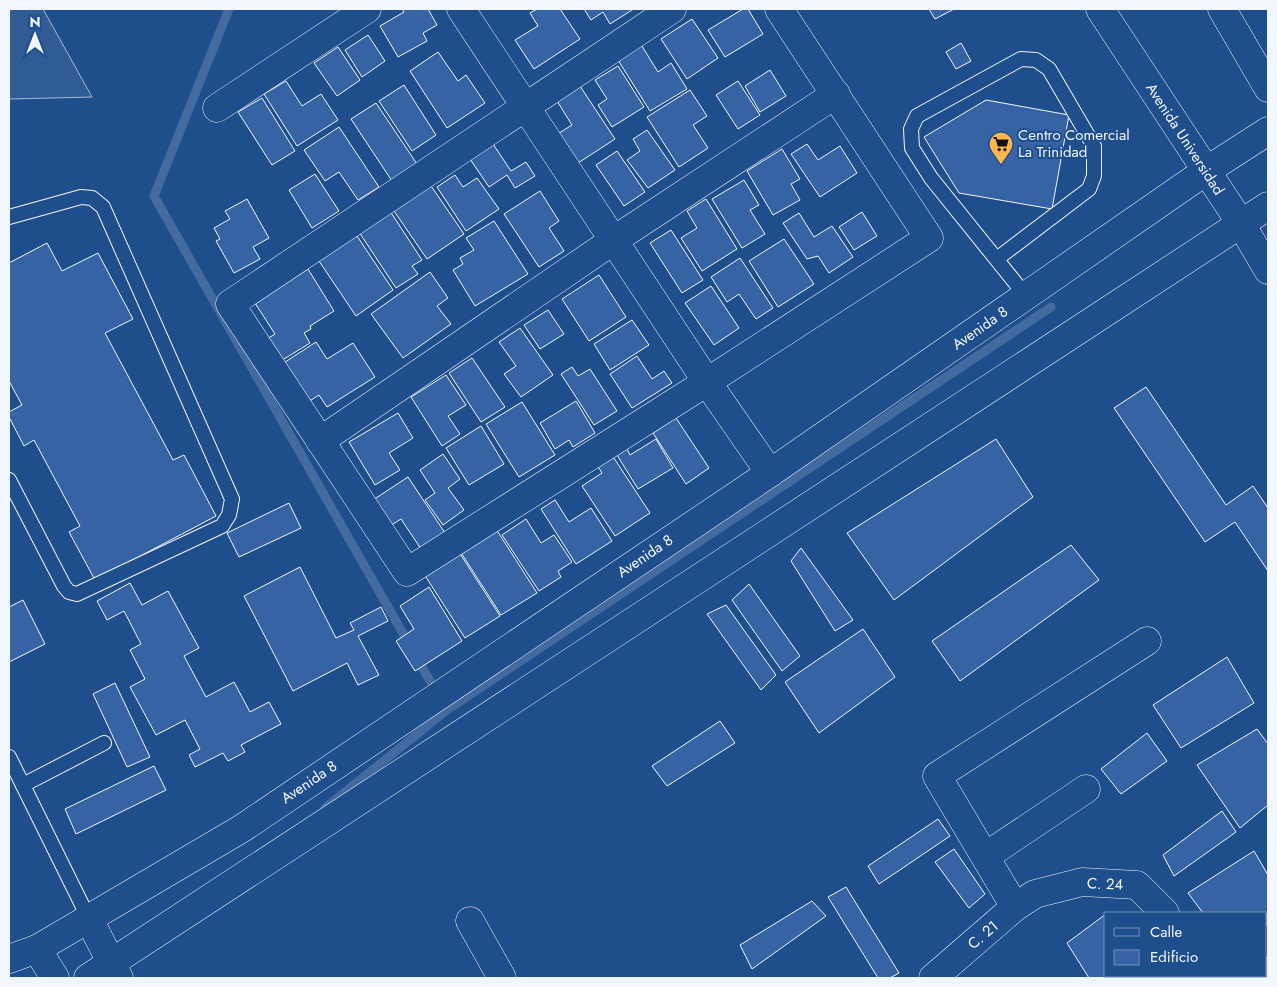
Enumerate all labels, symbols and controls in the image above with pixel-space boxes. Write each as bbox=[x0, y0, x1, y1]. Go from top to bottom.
north arrow bbox=[10, 10, 60, 60]
text: N bbox=[29, 12, 41, 32]
street label: Avenida Universidad bbox=[1140, 79, 1230, 199]
place label: Centro Comercial La Trinidad bbox=[1018, 124, 1130, 163]
supermarket icon: Centro Comercial La Trinidad bbox=[988, 131, 1014, 165]
street label: Avenida 8 bbox=[948, 301, 1012, 355]
street label: Avenida 8 bbox=[613, 529, 677, 583]
street label: Avenida 8 bbox=[277, 755, 341, 809]
street label: C. 24 bbox=[1086, 872, 1124, 896]
legend bbox=[1104, 912, 1267, 977]
street label: C. 21 bbox=[963, 915, 1003, 955]
text: Calle bbox=[1150, 921, 1182, 943]
text: Edificio bbox=[1150, 946, 1198, 968]

